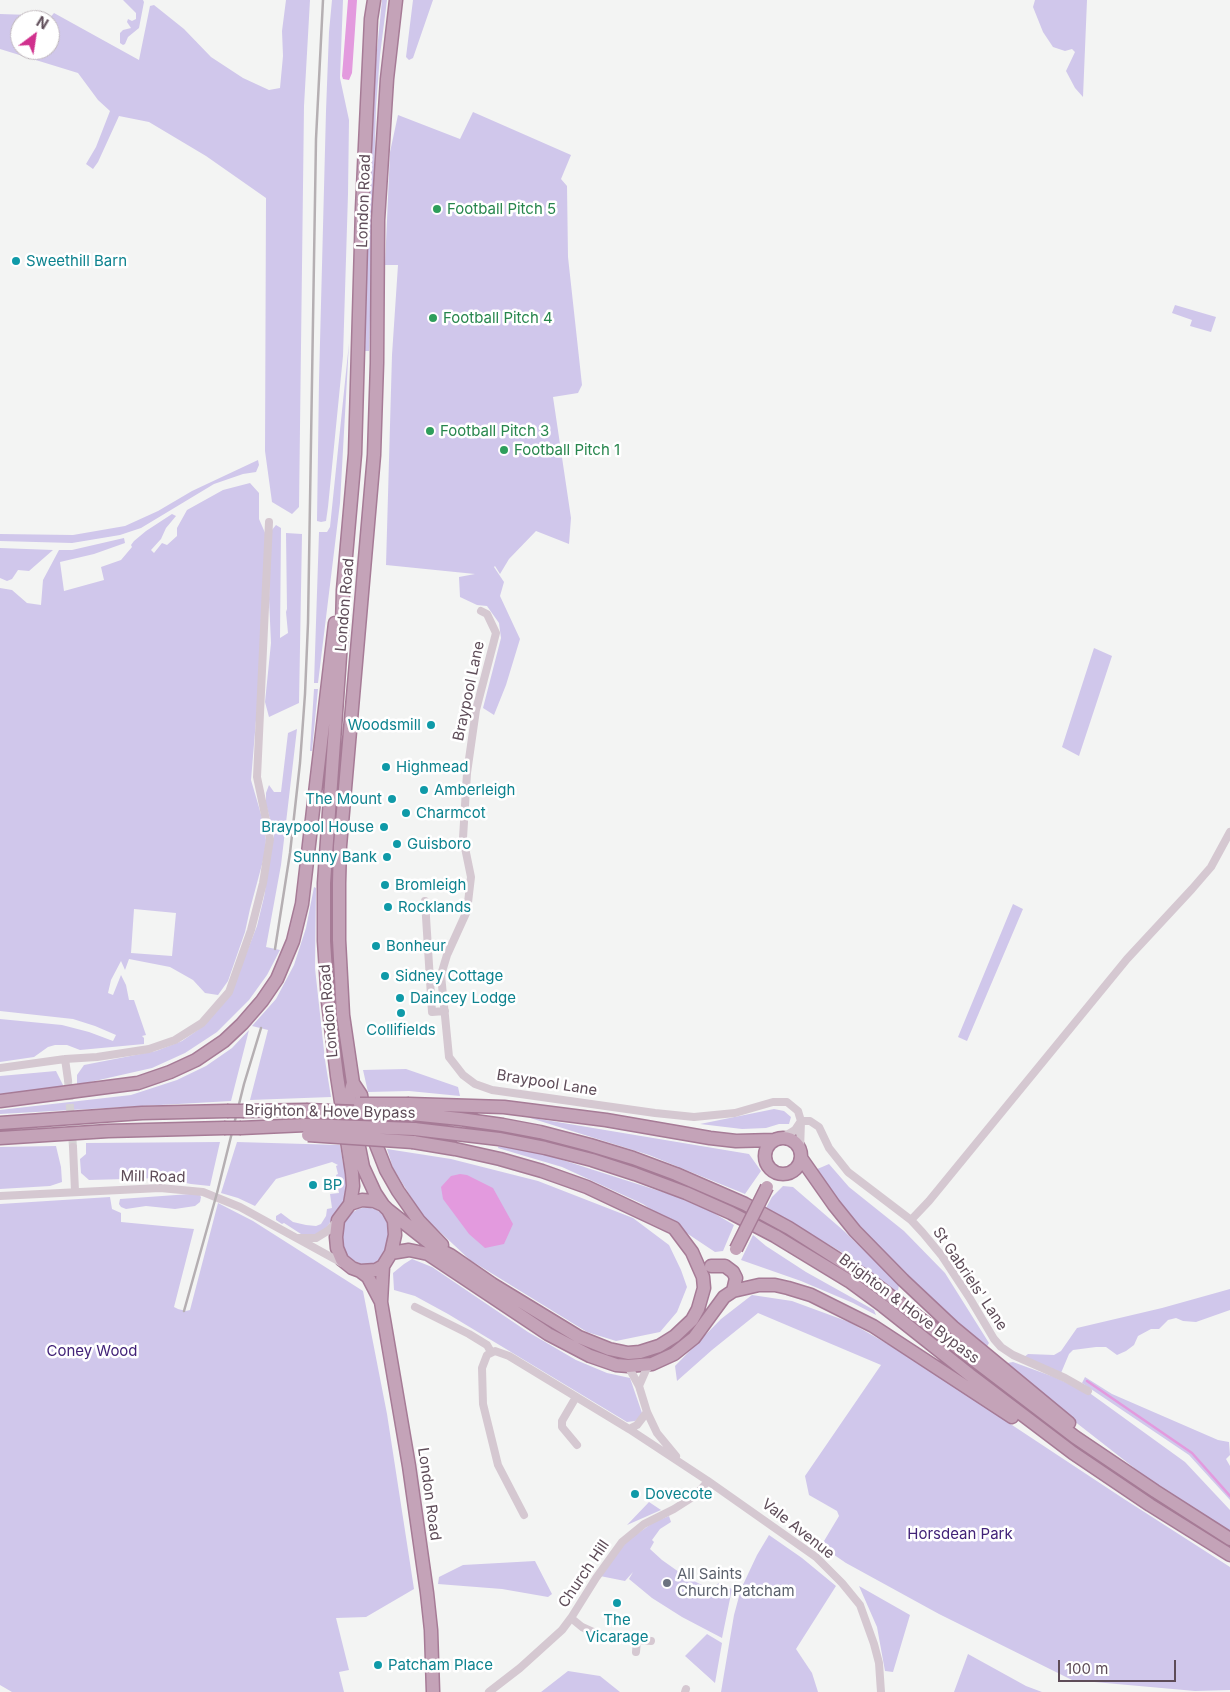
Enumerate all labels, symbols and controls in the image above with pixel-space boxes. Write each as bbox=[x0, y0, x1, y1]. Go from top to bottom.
north arrow bbox=[10, 10, 60, 60]
text: N bbox=[34, 13, 51, 33]
street label: London Road bbox=[353, 154, 375, 248]
place label: Football Pitch 5 bbox=[447, 200, 556, 218]
marker: Football Pitch 5 bbox=[431, 203, 443, 215]
place label: Sweethill Barn bbox=[26, 252, 127, 270]
marker: Sweethill Barn bbox=[10, 255, 22, 267]
place label: Football Pitch 4 bbox=[443, 309, 553, 327]
marker: Football Pitch 4 bbox=[427, 312, 439, 324]
place label: Football Pitch 3 bbox=[440, 422, 549, 440]
marker: Football Pitch 3 bbox=[424, 425, 436, 437]
place label: Football Pitch 1 bbox=[514, 441, 620, 459]
marker: Football Pitch 1 bbox=[498, 444, 510, 456]
street label: London Road bbox=[332, 558, 358, 652]
street label: Braypool Lane bbox=[450, 639, 488, 743]
place label: Woodsmill bbox=[348, 716, 421, 734]
marker: Woodsmill bbox=[425, 719, 437, 731]
place label: Highmead bbox=[396, 758, 468, 776]
marker: Highmead bbox=[380, 761, 392, 773]
place label: Amberleigh bbox=[434, 781, 515, 799]
marker: Amberleigh bbox=[418, 784, 430, 796]
place label: The Mount bbox=[305, 790, 382, 808]
marker: The Mount bbox=[386, 793, 398, 805]
place label: Charmcot bbox=[416, 804, 486, 822]
marker: Charmcot bbox=[400, 807, 412, 819]
place label: Braypool House bbox=[261, 818, 374, 836]
marker: Braypool House bbox=[378, 821, 390, 833]
place label: Guisboro bbox=[407, 835, 471, 853]
marker: Guisboro bbox=[391, 838, 403, 850]
place label: Sunny Bank bbox=[293, 848, 377, 866]
marker: Sunny Bank bbox=[381, 851, 393, 863]
place label: Bromleigh bbox=[395, 876, 466, 894]
marker: Bromleigh bbox=[379, 879, 391, 891]
place label: Rocklands bbox=[398, 898, 471, 916]
marker: Rocklands bbox=[382, 901, 394, 913]
place label: Bonheur bbox=[386, 937, 446, 955]
marker: Bonheur bbox=[370, 940, 382, 952]
street label: London Road bbox=[316, 964, 342, 1058]
place label: Sidney Cottage bbox=[395, 967, 503, 985]
marker: Sidney Cottage bbox=[379, 970, 391, 982]
place label: Daincey Lodge bbox=[410, 989, 516, 1007]
marker: Daincey Lodge bbox=[394, 992, 406, 1004]
marker: Collifields bbox=[395, 1007, 407, 1019]
place label: Collifields bbox=[366, 1021, 436, 1039]
street label: Braypool Lane bbox=[495, 1066, 599, 1100]
street label: Brighton & Hove Bypass bbox=[244, 1102, 416, 1122]
street label: Mill Road bbox=[120, 1167, 186, 1187]
place label: BP bbox=[323, 1176, 342, 1194]
marker: BP bbox=[307, 1179, 319, 1191]
street label: St Gabriels' Lane bbox=[929, 1224, 1011, 1334]
street label: Brighton & Hove Bypass bbox=[835, 1250, 983, 1368]
park label: Coney Wood bbox=[46, 1342, 138, 1360]
street label: London Road bbox=[414, 1446, 444, 1542]
place label: Dovecote bbox=[645, 1485, 712, 1503]
marker: Dovecote bbox=[629, 1488, 641, 1500]
street label: Vale Avenue bbox=[758, 1495, 838, 1563]
park label: Horsdean Park bbox=[907, 1525, 1013, 1543]
street label: Church Hill bbox=[555, 1537, 613, 1611]
place label: All Saints Church Patcham bbox=[677, 1565, 795, 1600]
marker: All Saints Church Patcham bbox=[661, 1577, 673, 1589]
marker: The Vicarage bbox=[611, 1597, 623, 1609]
place label: The Vicarage bbox=[585, 1611, 649, 1646]
scale bar bbox=[1060, 1650, 1178, 1682]
place label: Patcham Place bbox=[388, 1656, 493, 1674]
marker: Patcham Place bbox=[372, 1659, 384, 1671]
text: 100 m bbox=[1066, 1659, 1108, 1678]

